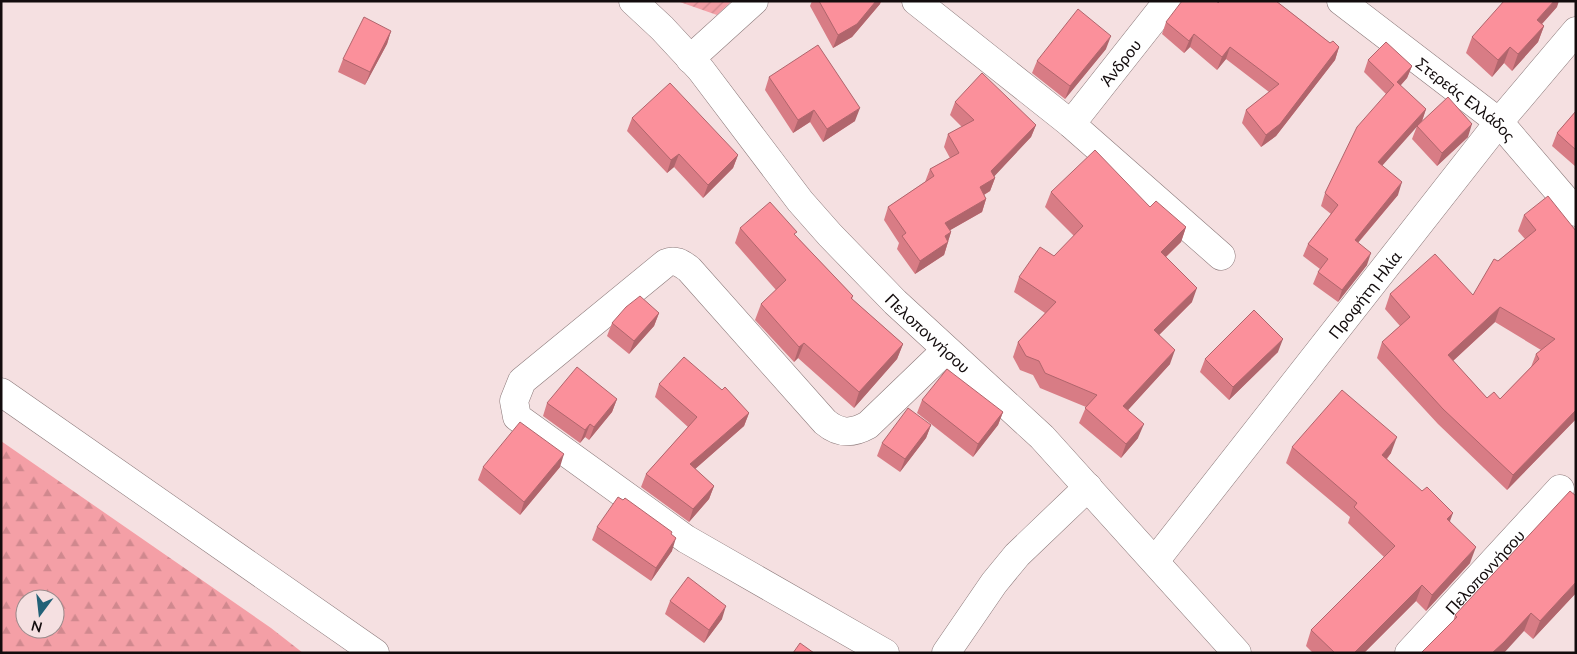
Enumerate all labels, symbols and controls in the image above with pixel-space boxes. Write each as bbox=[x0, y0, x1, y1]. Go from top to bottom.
street label: Άνδρου bbox=[1096, 35, 1144, 89]
street label: Στερεάς Ελλάδος bbox=[1413, 53, 1520, 145]
street label: Προφήτη Ηλία bbox=[1324, 246, 1405, 342]
street label: Πελοποννήσου bbox=[882, 289, 975, 376]
street label: Πελοποννήσου bbox=[1441, 525, 1528, 618]
north arrow bbox=[15, 589, 65, 639]
text: N bbox=[29, 617, 44, 637]

